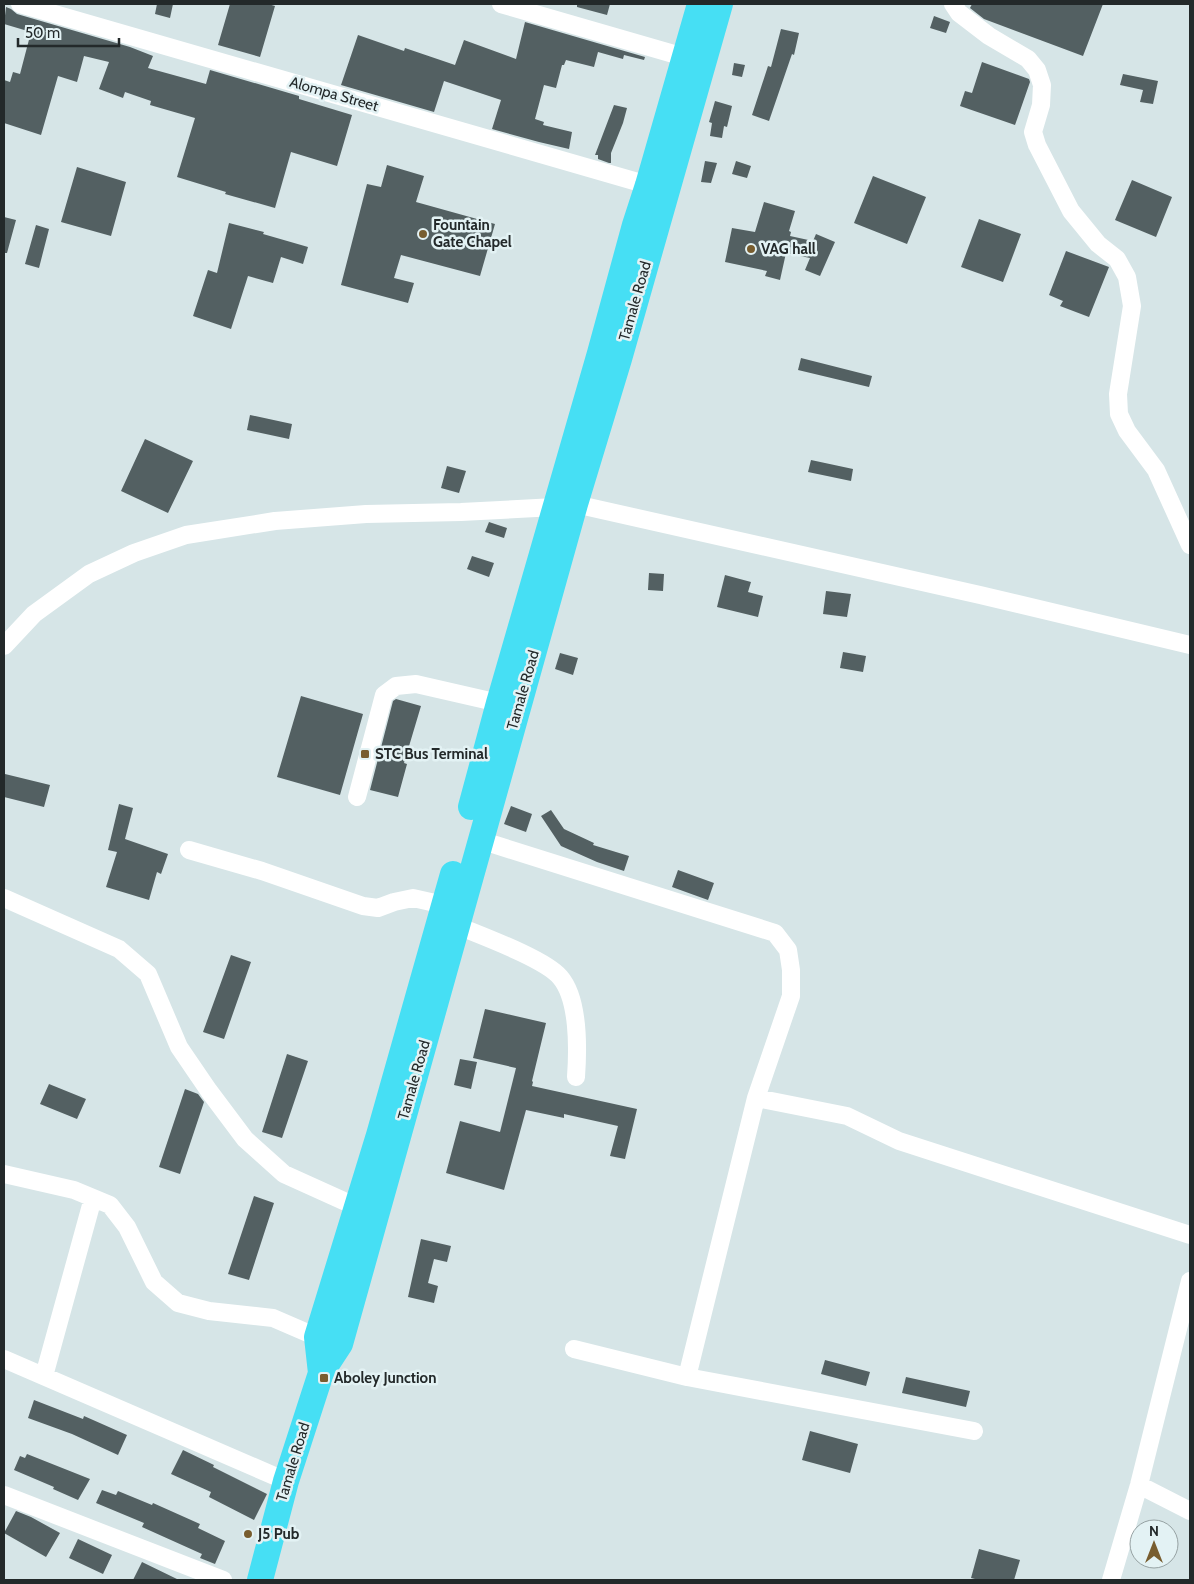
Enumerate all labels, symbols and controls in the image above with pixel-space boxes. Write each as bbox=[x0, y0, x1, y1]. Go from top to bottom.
scale bar bbox=[18, 15, 119, 47]
text: 50 m bbox=[25, 24, 60, 42]
street label: Alompa Street bbox=[288, 73, 380, 115]
place label: Fountain Gate Chapel bbox=[433, 216, 512, 251]
marker: Fountain Gate Chapel bbox=[417, 228, 429, 240]
place label: VAG hall bbox=[761, 240, 816, 258]
marker: VAG hall bbox=[745, 243, 757, 255]
street label: Tamale Road bbox=[615, 259, 655, 343]
street label: Tamale Road bbox=[503, 648, 543, 732]
place label: STC Bus Terminal bbox=[375, 745, 488, 763]
marker: STC Bus Terminal bbox=[359, 748, 371, 760]
street label: Tamale Road bbox=[394, 1038, 434, 1122]
place label: Aboley Junction bbox=[334, 1369, 436, 1387]
marker: Aboley Junction bbox=[318, 1372, 330, 1384]
street label: Tamale Road bbox=[272, 1420, 314, 1504]
north arrow bbox=[1129, 1519, 1179, 1569]
text: N bbox=[1149, 1522, 1159, 1540]
place label: J5 Pub bbox=[257, 1525, 300, 1543]
marker: J5 Pub bbox=[242, 1528, 254, 1540]

